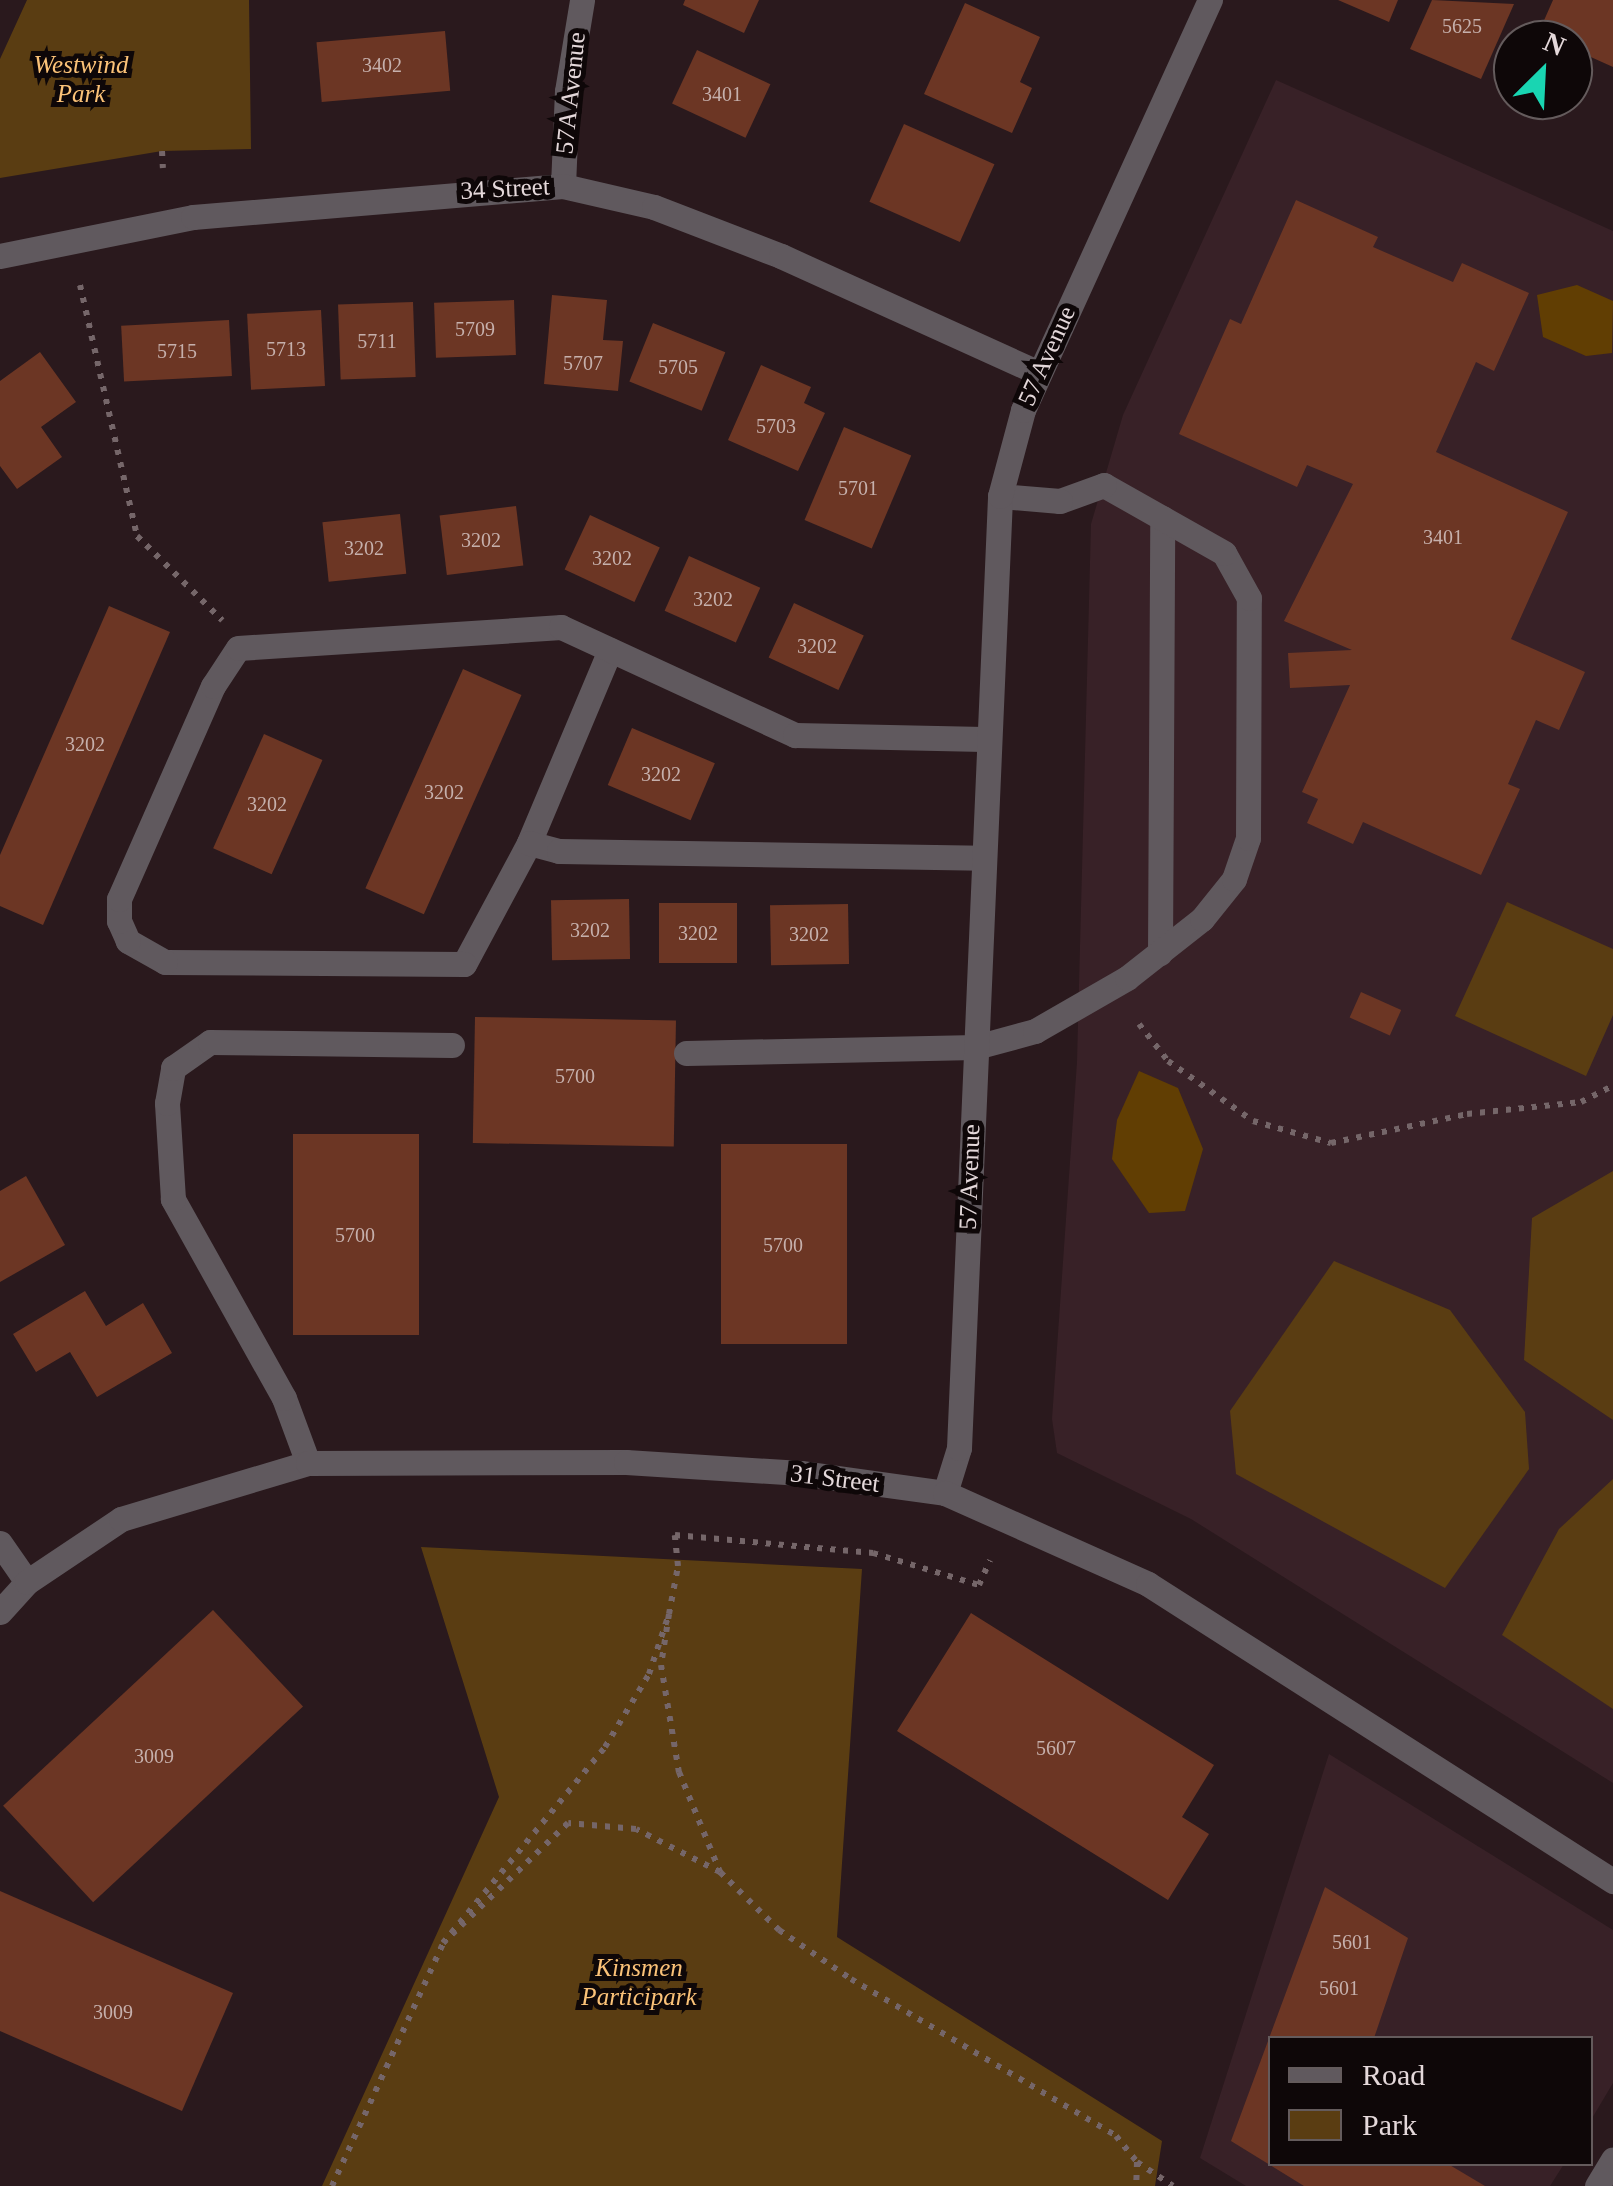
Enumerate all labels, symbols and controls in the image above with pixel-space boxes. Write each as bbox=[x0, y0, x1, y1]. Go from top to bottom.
house number: 5625 bbox=[1442, 14, 1482, 38]
north arrow bbox=[1493, 20, 1593, 120]
text: N bbox=[1539, 26, 1570, 62]
street label: 57A Avenue bbox=[550, 29, 592, 157]
park label: Westwind Park bbox=[34, 51, 128, 110]
house number: 3402 bbox=[362, 53, 402, 77]
house number: 3401 bbox=[702, 82, 742, 106]
street label: 34 Street bbox=[459, 172, 551, 206]
street label: 57 Avenue bbox=[1012, 301, 1082, 411]
house number: 5709 bbox=[455, 317, 495, 341]
house number: 5711 bbox=[357, 329, 397, 353]
house number: 5713 bbox=[266, 337, 306, 361]
house number: 5715 bbox=[157, 339, 197, 363]
house number: 5707 bbox=[563, 351, 603, 375]
house number: 5705 bbox=[658, 355, 698, 379]
house number: 5703 bbox=[756, 414, 796, 438]
house number: 5701 bbox=[838, 476, 878, 500]
house number: 3401 bbox=[1423, 525, 1463, 549]
house number: 3202 bbox=[461, 528, 501, 552]
house number: 3202 bbox=[344, 536, 384, 560]
house number: 3202 bbox=[592, 546, 632, 570]
house number: 3202 bbox=[693, 587, 733, 611]
house number: 3202 bbox=[797, 634, 837, 658]
house number: 3202 bbox=[65, 732, 105, 756]
house number: 3202 bbox=[641, 762, 681, 786]
house number: 3202 bbox=[424, 780, 464, 804]
house number: 3202 bbox=[247, 792, 287, 816]
house number: 3202 bbox=[570, 918, 610, 942]
house number: 3202 bbox=[678, 921, 718, 945]
house number: 3202 bbox=[789, 922, 829, 946]
house number: 5700 bbox=[555, 1064, 595, 1088]
street label: 57 Avenue bbox=[953, 1123, 987, 1231]
house number: 5700 bbox=[335, 1223, 375, 1247]
house number: 5700 bbox=[763, 1233, 803, 1257]
street label: 31 Street bbox=[789, 1459, 881, 1499]
house number: 5607 bbox=[1036, 1736, 1076, 1760]
house number: 3009 bbox=[134, 1744, 174, 1768]
house number: 5601 bbox=[1332, 1930, 1372, 1954]
park label: Kinsmen Participark bbox=[581, 1954, 697, 2013]
house number: 5601 bbox=[1319, 1976, 1359, 2000]
house number: 3009 bbox=[93, 2000, 133, 2024]
legend bbox=[1268, 2036, 1593, 2166]
text: Road bbox=[1362, 2058, 1425, 2091]
text: Park bbox=[1362, 2108, 1417, 2141]

